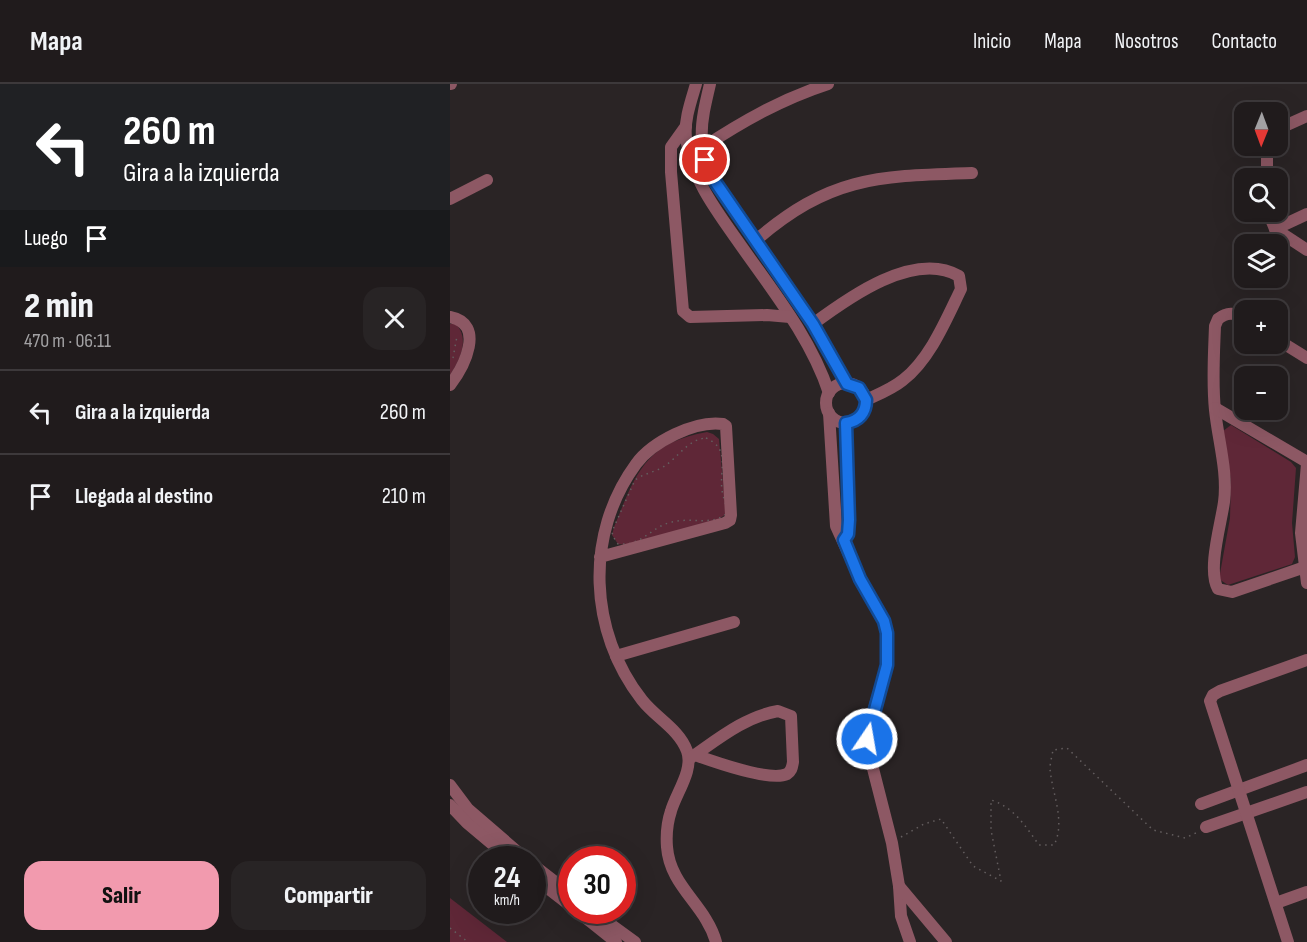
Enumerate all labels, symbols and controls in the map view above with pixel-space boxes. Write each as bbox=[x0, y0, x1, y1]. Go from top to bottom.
text: Mapa bbox=[30, 25, 83, 58]
text: Inicio bbox=[973, 29, 1011, 54]
text: Mapa bbox=[1044, 29, 1082, 54]
text: Nosotros bbox=[1115, 29, 1179, 54]
text: Contacto bbox=[1212, 29, 1277, 54]
north arrow bbox=[1234, 102, 1288, 156]
map controls bbox=[1234, 102, 1288, 420]
text: 260 m bbox=[123, 106, 216, 157]
icon: left bbox=[24, 108, 102, 186]
pin bbox=[679, 134, 730, 185]
icon: arrive bbox=[688, 143, 721, 176]
text: Gira a la izquierda bbox=[123, 157, 280, 189]
button: search bbox=[1234, 168, 1288, 222]
icon: arrive bbox=[80, 222, 113, 255]
text: Luego bbox=[24, 225, 68, 252]
button: layers bbox=[1234, 234, 1288, 288]
text: 2 min bbox=[24, 285, 94, 328]
button: close bbox=[363, 287, 426, 350]
button: + bbox=[1234, 300, 1288, 354]
text: 470 m · 06:11 bbox=[24, 329, 111, 353]
button: − bbox=[1234, 366, 1288, 420]
icon: left bbox=[24, 396, 57, 429]
text: Gira a la izquierda bbox=[75, 399, 210, 426]
text: 260 m bbox=[380, 399, 426, 426]
icon: arrive bbox=[24, 480, 57, 513]
text: Llegada al destino bbox=[75, 483, 213, 510]
text: 210 m bbox=[382, 483, 426, 510]
position arrow bbox=[835, 707, 899, 771]
speed limit sign: 30 bbox=[558, 846, 636, 924]
text: 24 bbox=[494, 860, 520, 896]
button: Salir bbox=[24, 861, 219, 930]
button: Compartir bbox=[231, 861, 426, 930]
text: km/h bbox=[494, 891, 520, 910]

